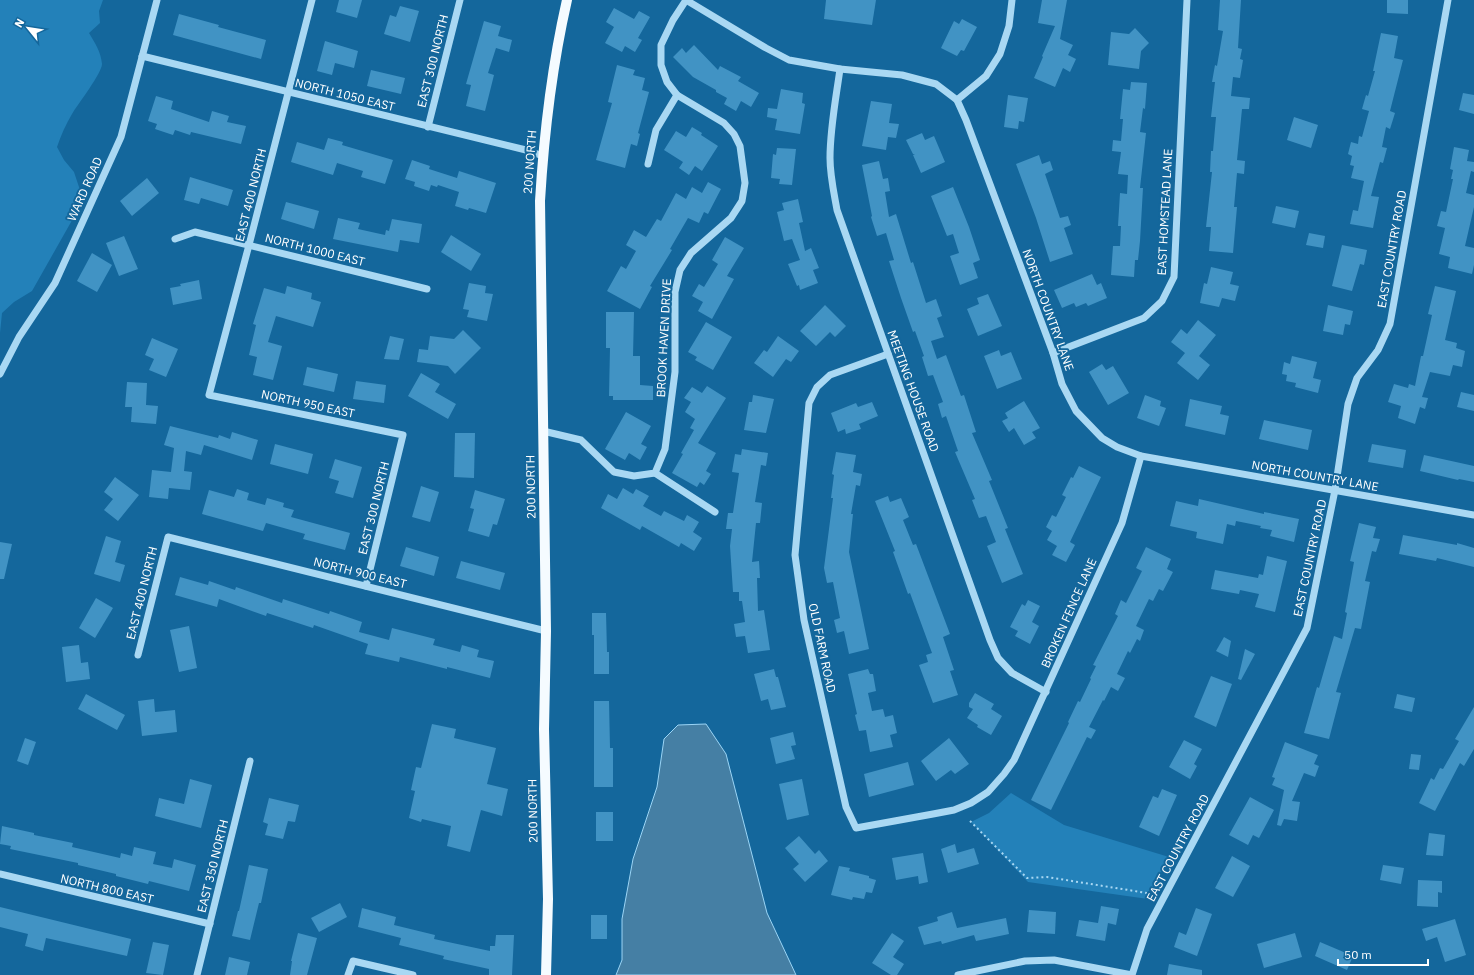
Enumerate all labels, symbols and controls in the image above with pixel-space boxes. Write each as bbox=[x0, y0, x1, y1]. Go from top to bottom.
north arrow bbox=[8, 8, 48, 48]
street label: EAST 300 NORTH bbox=[414, 13, 451, 109]
text: N bbox=[11, 16, 27, 30]
street label: NORTH 1050 EAST bbox=[294, 75, 397, 114]
street label: 200 NORTH bbox=[520, 129, 539, 194]
street label: EAST 400 NORTH bbox=[232, 147, 269, 243]
street label: EAST HOMSTEAD LANE bbox=[1154, 148, 1175, 276]
street label: WARD ROAD bbox=[64, 154, 105, 223]
street label: EAST COUNTRY ROAD bbox=[1374, 189, 1409, 309]
street label: NORTH 1000 EAST bbox=[264, 230, 367, 269]
street label: NORTH COUNTRY LANE bbox=[1019, 247, 1077, 373]
street label: BROOK HAVEN DRIVE bbox=[653, 278, 674, 398]
street label: MEETING HOUSE ROAD bbox=[884, 328, 942, 454]
street label: NORTH 950 EAST bbox=[260, 386, 356, 421]
street label: 200 NORTH bbox=[522, 455, 539, 519]
street label: NORTH COUNTRY LANE bbox=[1251, 457, 1380, 494]
street label: EAST 300 NORTH bbox=[355, 460, 392, 556]
street label: EAST COUNTRY ROAD bbox=[1290, 498, 1329, 618]
street label: EAST 400 NORTH bbox=[123, 545, 160, 641]
street label: NORTH 900 EAST bbox=[312, 554, 408, 591]
street label: BROKEN FENCE LANE bbox=[1038, 556, 1100, 670]
street label: OLD FARM ROAD bbox=[806, 602, 839, 694]
street label: 200 NORTH bbox=[524, 779, 541, 843]
street label: EAST COUNTRY ROAD bbox=[1143, 792, 1212, 904]
street label: EAST 350 NORTH bbox=[194, 818, 231, 914]
street label: NORTH 800 EAST bbox=[59, 870, 155, 907]
scale bar bbox=[1338, 941, 1428, 967]
text: 50 m bbox=[1344, 947, 1372, 962]

